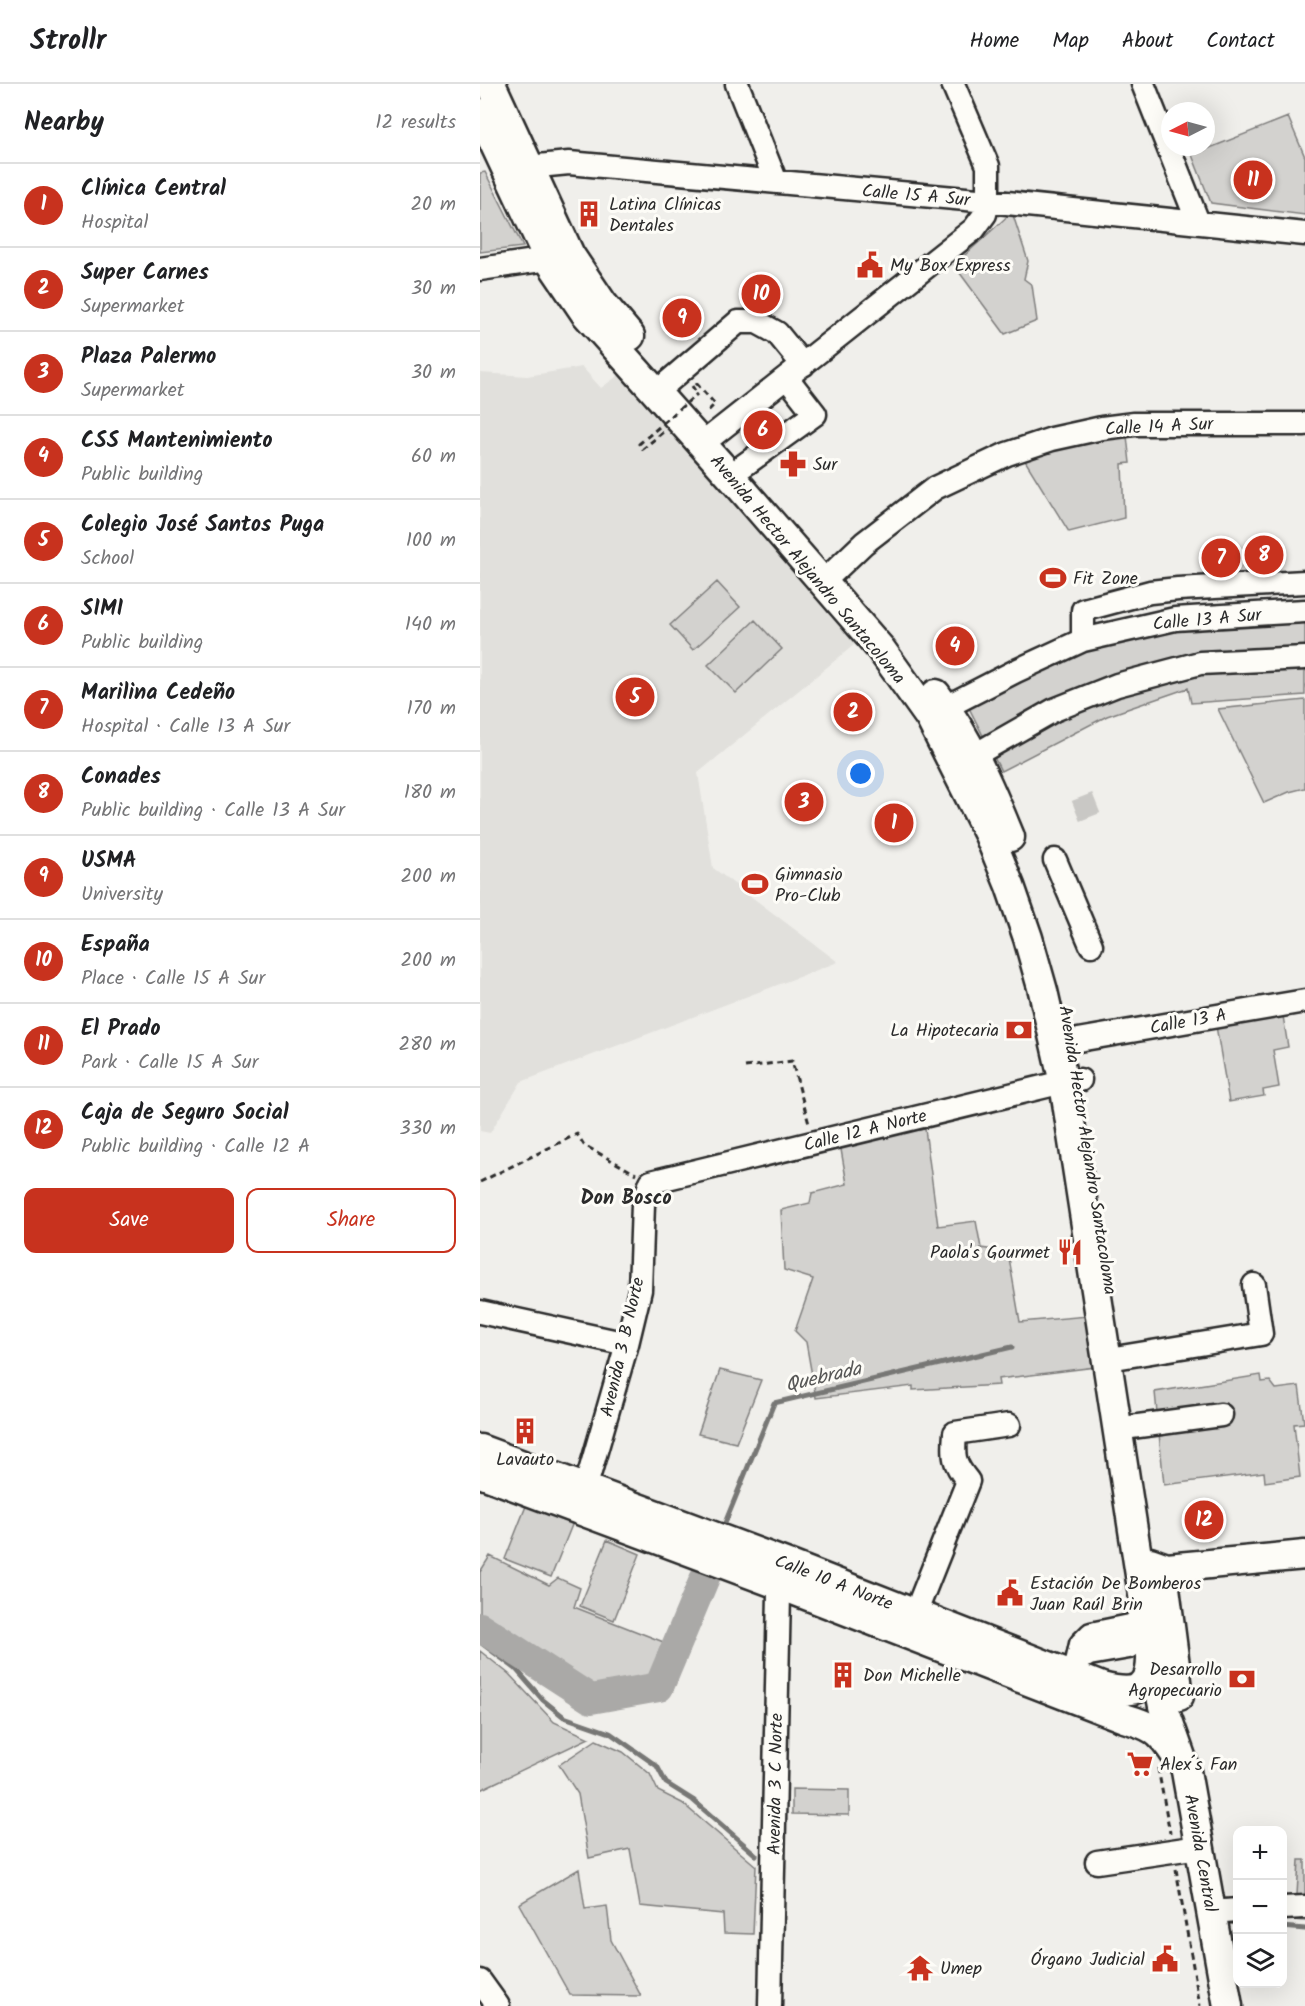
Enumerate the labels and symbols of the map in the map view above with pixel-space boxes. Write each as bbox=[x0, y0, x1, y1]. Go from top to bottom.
north arrow bbox=[1161, 102, 1215, 156]
pin: 11 bbox=[1234, 158, 1272, 202]
street label: Calle 15 A Sur bbox=[861, 177, 972, 216]
place label: Latina Clínicas Dentales bbox=[609, 191, 722, 241]
building icon: Latina Clínicas Dentales bbox=[574, 199, 604, 229]
public building icon: My Box Express bbox=[855, 250, 885, 280]
place label: My Box Express bbox=[890, 252, 1011, 281]
pin: 10 bbox=[742, 272, 780, 316]
pin: 9 bbox=[662, 296, 702, 340]
pin: 6 bbox=[744, 408, 782, 452]
street label: Calle 14 A Sur bbox=[1104, 410, 1215, 445]
street label: Avenida Hector Alejandro Santacoloma bbox=[702, 449, 912, 691]
pharmacy icon: Sur bbox=[778, 449, 808, 479]
place label: Sur bbox=[813, 451, 838, 480]
pin: 8 bbox=[1244, 532, 1284, 578]
pin: 7 bbox=[1202, 536, 1240, 580]
sports icon: Fit Zone bbox=[1038, 563, 1068, 593]
place label: Fit Zone bbox=[1073, 565, 1138, 594]
street label: Calle 13 A Sur bbox=[1152, 601, 1264, 640]
pin: 4 bbox=[936, 624, 974, 668]
pin: 5 bbox=[616, 674, 654, 720]
pin: 2 bbox=[834, 690, 872, 734]
your location bbox=[846, 759, 875, 788]
pin: 3 bbox=[784, 780, 824, 824]
pin: 1 bbox=[874, 800, 914, 846]
place label: Gimnasio Pro-Club bbox=[775, 861, 843, 911]
sports icon: Gimnasio Pro-Club bbox=[740, 869, 770, 899]
street label: Calle 13 A bbox=[1148, 1001, 1229, 1043]
street label: Avenida Hector Alejandro Santacoloma bbox=[1049, 1004, 1124, 1297]
bank icon: La Hipotecaria bbox=[1004, 1015, 1034, 1045]
place label: La Hipotecaria bbox=[890, 1017, 999, 1046]
street label: Calle 12 A Norte bbox=[801, 1102, 930, 1161]
district label: Don Bosco bbox=[580, 1183, 672, 1215]
restaurant icon: Paola's Gourmet bbox=[1055, 1237, 1085, 1267]
place label: Paola's Gourmet bbox=[930, 1239, 1051, 1268]
street label: Avenida 3 B Norte bbox=[593, 1275, 654, 1420]
water label: Quebrada bbox=[782, 1353, 866, 1402]
building icon: Lavauto bbox=[510, 1416, 540, 1446]
place label: Lavauto bbox=[496, 1446, 554, 1475]
pin: 12 bbox=[1184, 1498, 1224, 1542]
street label: Calle 10 A Norte bbox=[770, 1548, 897, 1619]
place label: Estación De Bomberos Juan Raúl Brin bbox=[1030, 1570, 1201, 1620]
public building icon: Estación De Bomberos Juan Raúl Brin bbox=[995, 1578, 1025, 1608]
place label: Desarrollo Agropecuario bbox=[1128, 1656, 1222, 1706]
building icon: Don Michelle bbox=[828, 1660, 858, 1690]
place label: Don Michelle bbox=[863, 1662, 961, 1691]
bank icon: Desarrollo Agropecuario bbox=[1227, 1664, 1257, 1694]
street label: Avenida 3 C Norte bbox=[761, 1713, 792, 1855]
supermarket icon: Alex´s Fan bbox=[1125, 1749, 1155, 1779]
place label: Alex´s Fan bbox=[1160, 1751, 1237, 1780]
street label: Avenida Central bbox=[1175, 1792, 1224, 1915]
public building icon: Órgano Judicial bbox=[1150, 1944, 1180, 1974]
place label: Órgano Judicial bbox=[1031, 1946, 1146, 1975]
temple icon: Umep bbox=[905, 1953, 935, 1983]
place label: Umep bbox=[940, 1955, 982, 1984]

